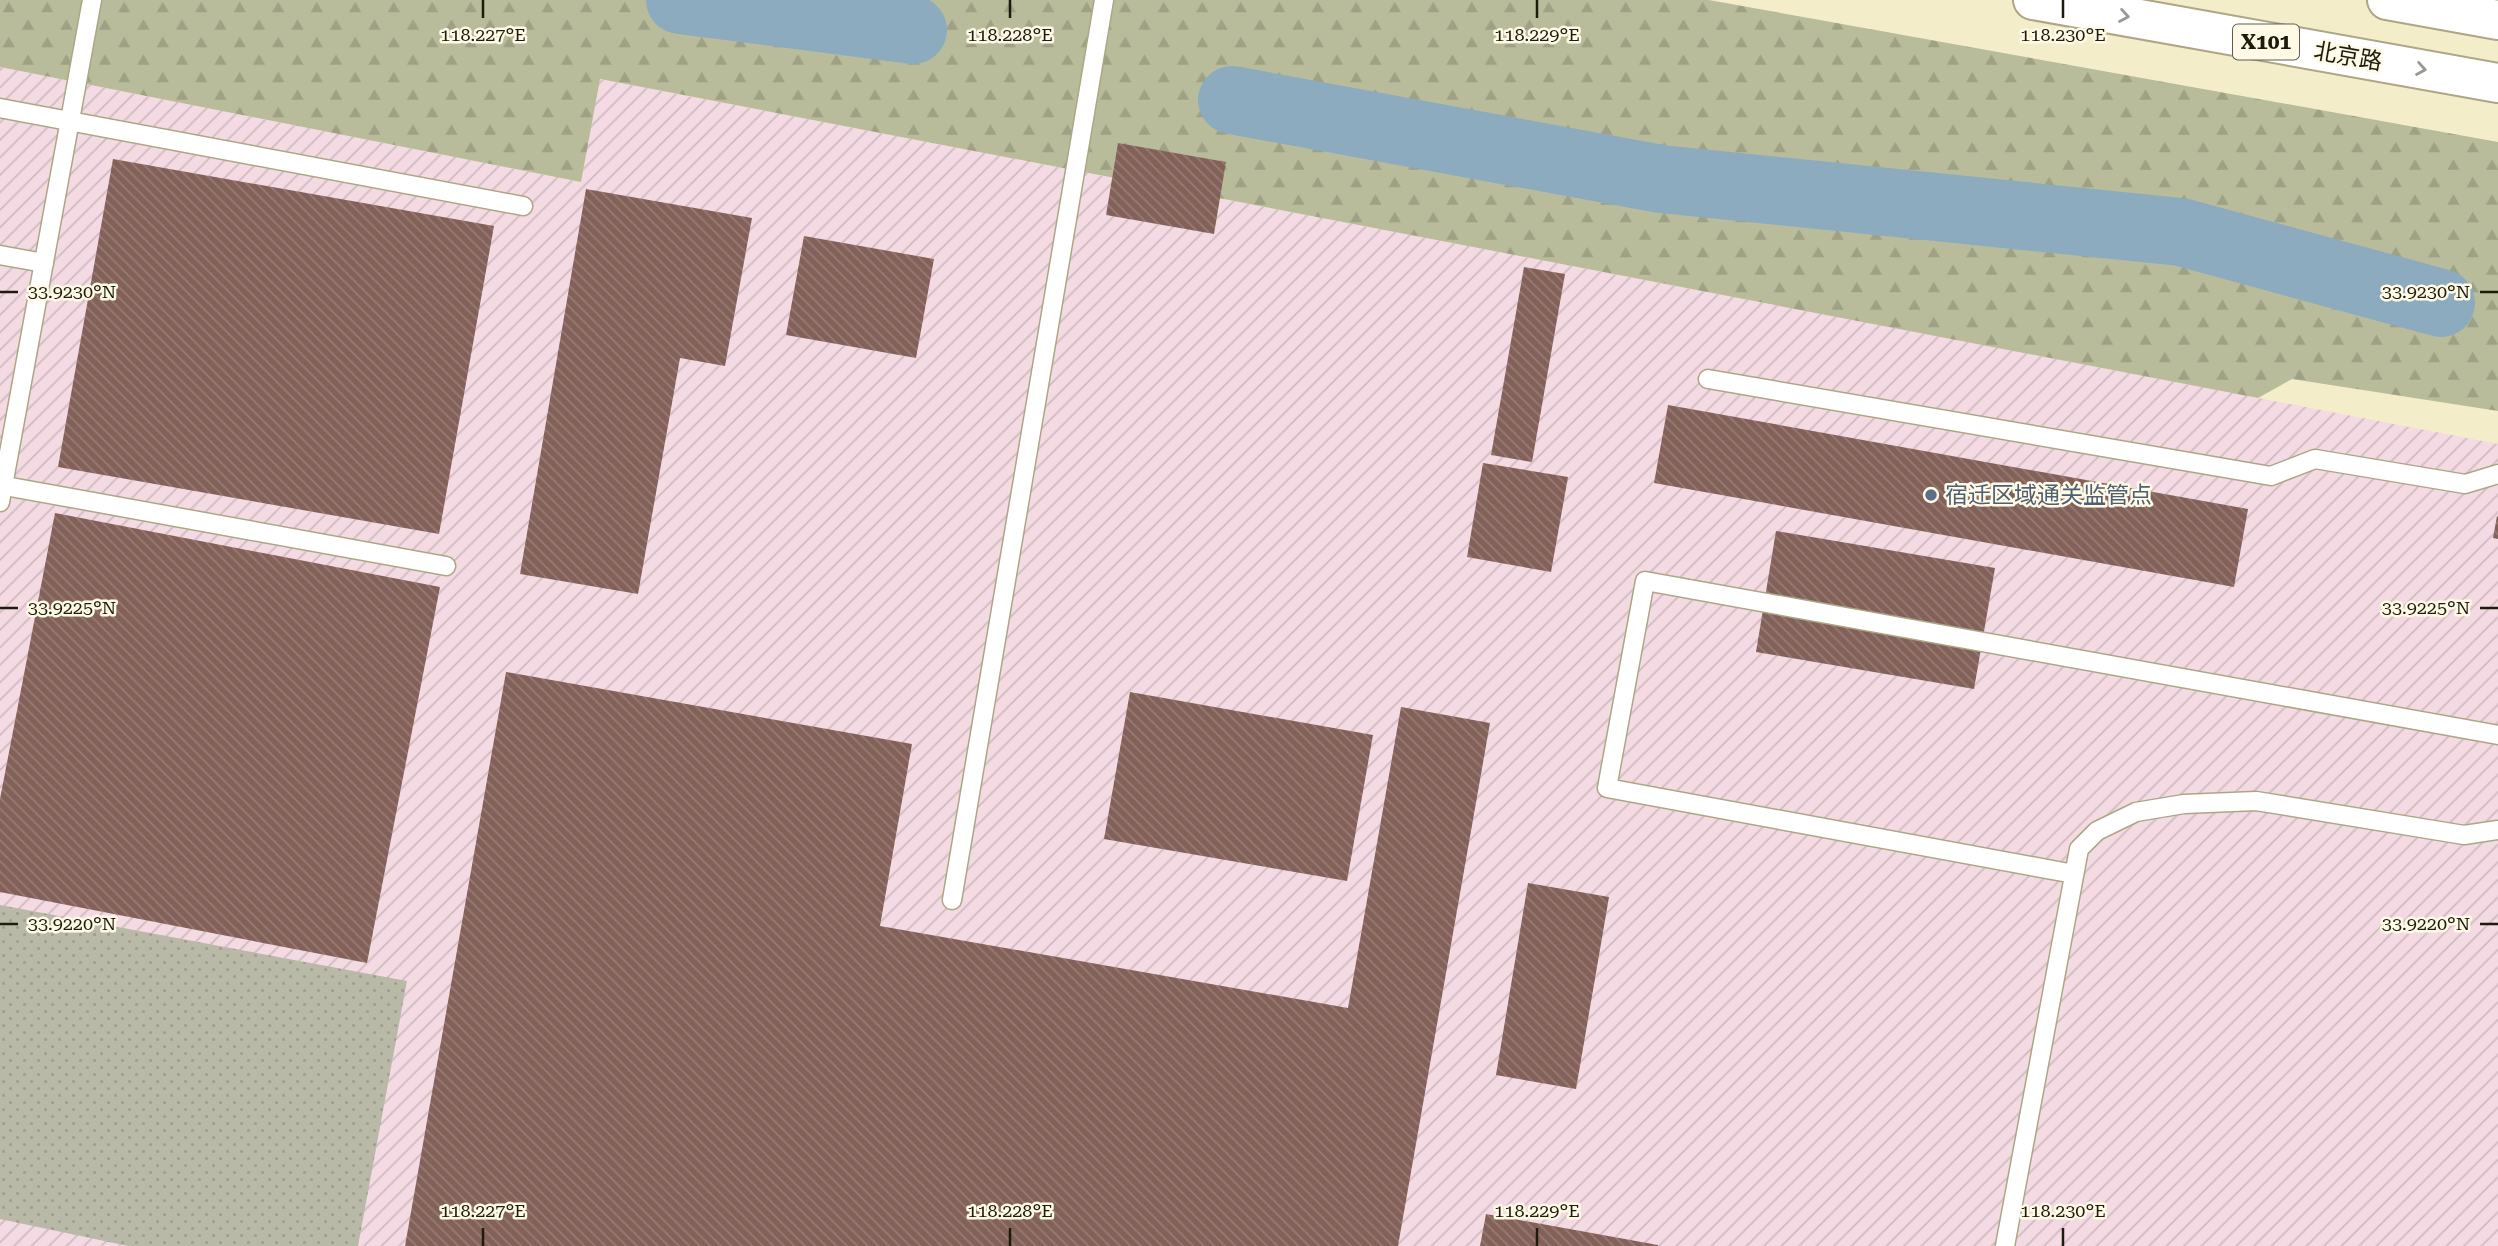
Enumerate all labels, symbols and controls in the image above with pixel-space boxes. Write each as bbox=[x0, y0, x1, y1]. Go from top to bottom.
one-way arrow bbox=[2119, 8, 2130, 23]
text: 118.227°E bbox=[440, 24, 526, 45]
text: 118.228°E bbox=[967, 24, 1053, 45]
text: 118.229°E bbox=[1494, 24, 1580, 45]
text: 118.230°E bbox=[2020, 24, 2106, 45]
road number: X101 bbox=[2233, 24, 2299, 60]
street label: 北京路 bbox=[2312, 37, 2384, 76]
one-way arrow bbox=[2415, 61, 2427, 76]
text: 33.9230°N bbox=[28, 281, 116, 302]
text: 33.9230°N bbox=[2382, 281, 2470, 302]
place label: 宿迁区域通关监管点 bbox=[1945, 482, 2152, 509]
marker: 宿迁区域通关监管点 bbox=[1923, 487, 1939, 503]
text: 33.9225°N bbox=[28, 597, 116, 618]
text: 33.9225°N bbox=[2382, 597, 2470, 618]
text: 33.9220°N bbox=[28, 913, 116, 934]
text: 33.9220°N bbox=[2382, 913, 2470, 934]
text: 118.227°E bbox=[440, 1200, 526, 1221]
text: 118.228°E bbox=[967, 1200, 1053, 1221]
text: 118.229°E bbox=[1494, 1200, 1580, 1221]
text: 118.230°E bbox=[2020, 1200, 2106, 1221]

